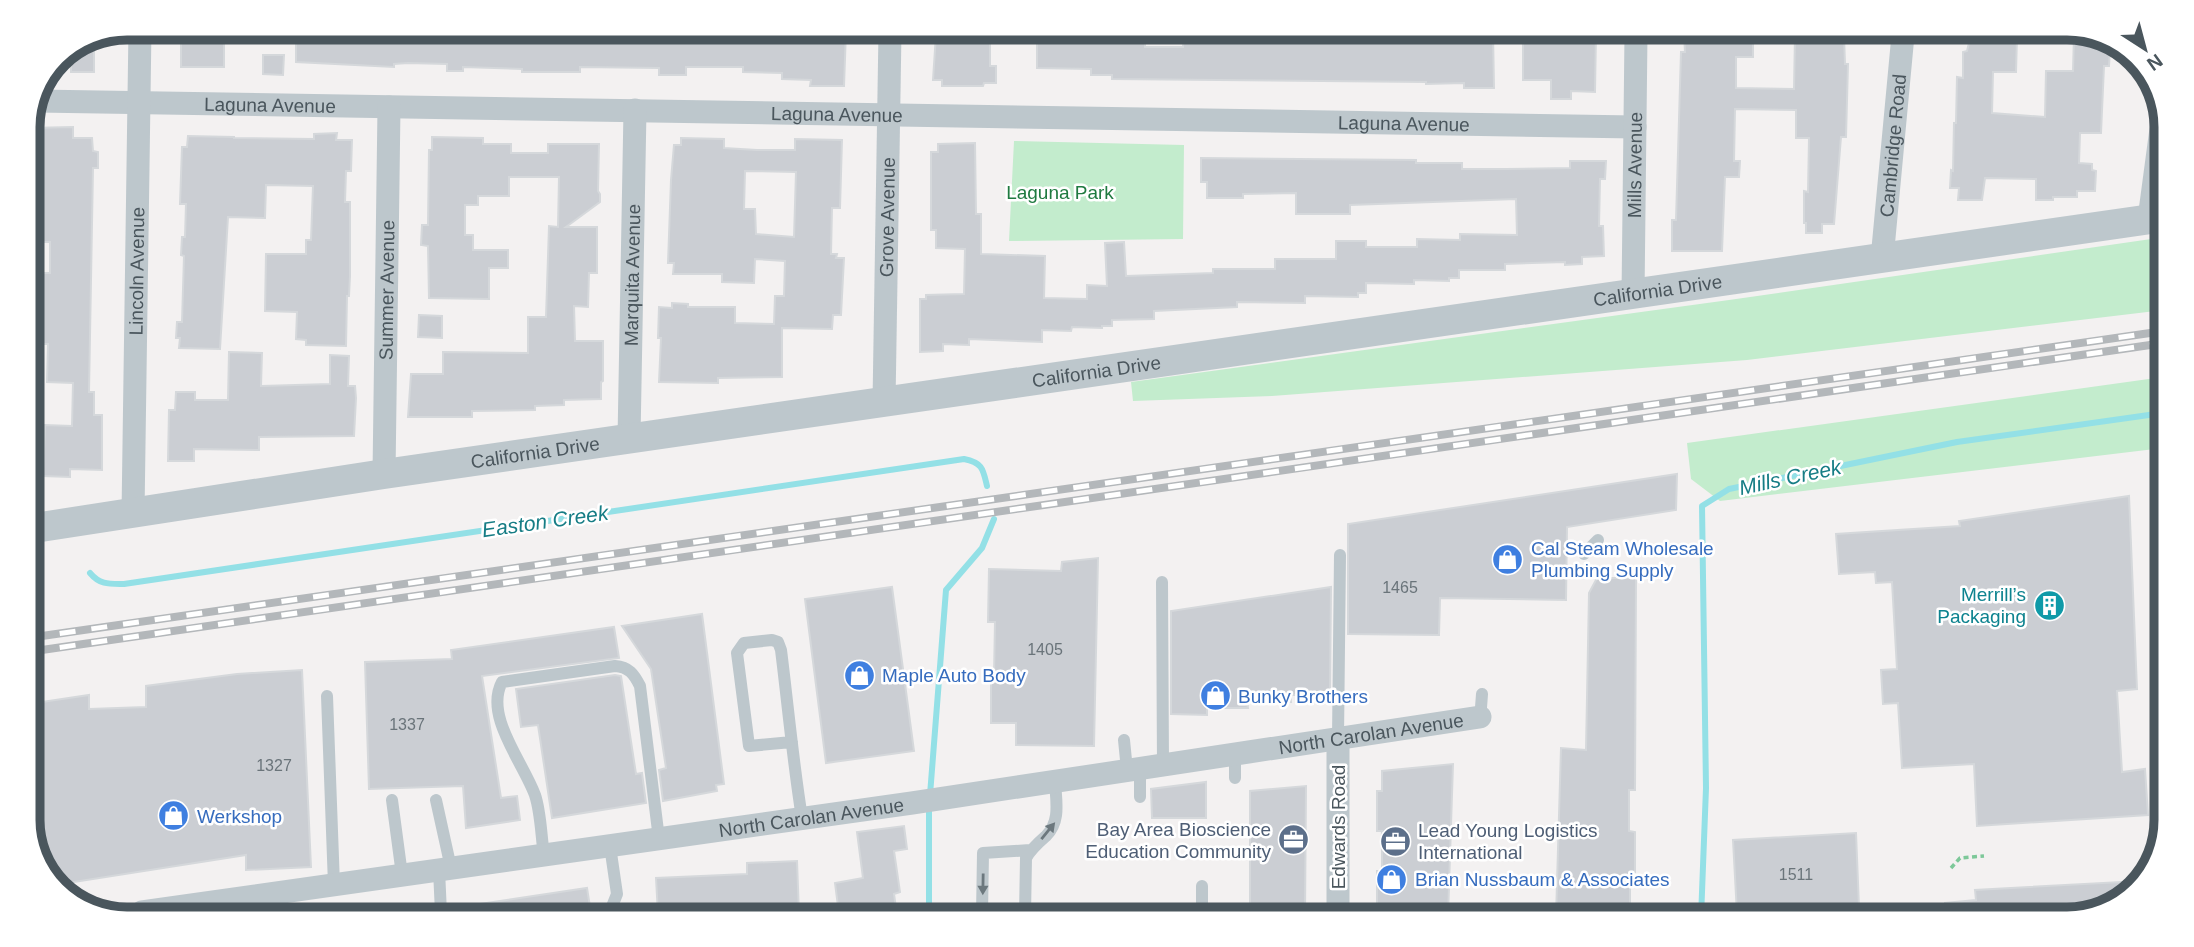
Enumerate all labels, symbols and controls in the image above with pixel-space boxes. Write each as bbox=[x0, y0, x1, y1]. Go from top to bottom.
north arrow bbox=[2110, 14, 2180, 84]
text: N bbox=[2143, 50, 2166, 75]
street label: Cambridge Road bbox=[1875, 73, 1910, 218]
street label: Laguna Avenue bbox=[204, 93, 336, 116]
street label: Laguna Avenue bbox=[771, 102, 903, 126]
street label: Laguna Avenue bbox=[1338, 112, 1470, 135]
street label: Mills Avenue bbox=[1623, 112, 1646, 218]
street label: Grove Avenue bbox=[876, 157, 898, 277]
park label: Laguna Park bbox=[1006, 182, 1114, 203]
street label: Marquita Avenue bbox=[620, 204, 644, 346]
street label: Lincoln Avenue bbox=[125, 207, 148, 336]
street label: Summer Avenue bbox=[375, 220, 398, 360]
street label: California Drive bbox=[1592, 271, 1723, 310]
street label: California Drive bbox=[1031, 352, 1162, 391]
street label: California Drive bbox=[469, 433, 601, 472]
water label: Mills Creek bbox=[1737, 455, 1845, 499]
water label: Easton Creek bbox=[480, 501, 611, 541]
place label: Cal Steam Wholesale Plumbing Supply bbox=[1531, 538, 1714, 581]
shop icon: Cal Steam Wholesale Plumbing Supply bbox=[1491, 542, 1525, 576]
house number: 1465 bbox=[1382, 579, 1418, 596]
place label: Merrill’s Packaging bbox=[1937, 584, 2026, 627]
building icon: Merrill’s Packaging bbox=[2032, 588, 2066, 622]
house number: 1405 bbox=[1027, 641, 1063, 658]
shop icon: Maple Auto Body bbox=[842, 658, 876, 692]
place label: Maple Auto Body bbox=[882, 665, 1026, 686]
shop icon: Bunky Brothers bbox=[1198, 679, 1232, 713]
place label: Bunky Brothers bbox=[1238, 686, 1368, 707]
street label: North Carolan Avenue bbox=[1277, 709, 1465, 758]
house number: 1337 bbox=[389, 716, 425, 733]
house number: 1327 bbox=[256, 757, 292, 774]
street label: Edwards Road bbox=[1328, 765, 1349, 889]
street label: North Carolan Avenue bbox=[717, 794, 905, 841]
shop icon: Werkshop bbox=[157, 799, 191, 833]
place label: Werkshop bbox=[197, 806, 282, 827]
place label: Bay Area Bioscience Education Community bbox=[1085, 819, 1271, 862]
place label: Lead Young Logistics International bbox=[1418, 820, 1598, 863]
one-way arrow bbox=[1041, 823, 1056, 841]
office icon: Bay Area Bioscience Education Community bbox=[1277, 823, 1311, 857]
office icon: Lead Young Logistics International bbox=[1378, 824, 1412, 858]
shop icon: Brian Nussbaum & Associates bbox=[1375, 862, 1409, 896]
house number: 1511 bbox=[1779, 866, 1813, 883]
place label: Brian Nussbaum & Associates bbox=[1415, 869, 1670, 890]
one-way arrow bbox=[977, 873, 988, 895]

